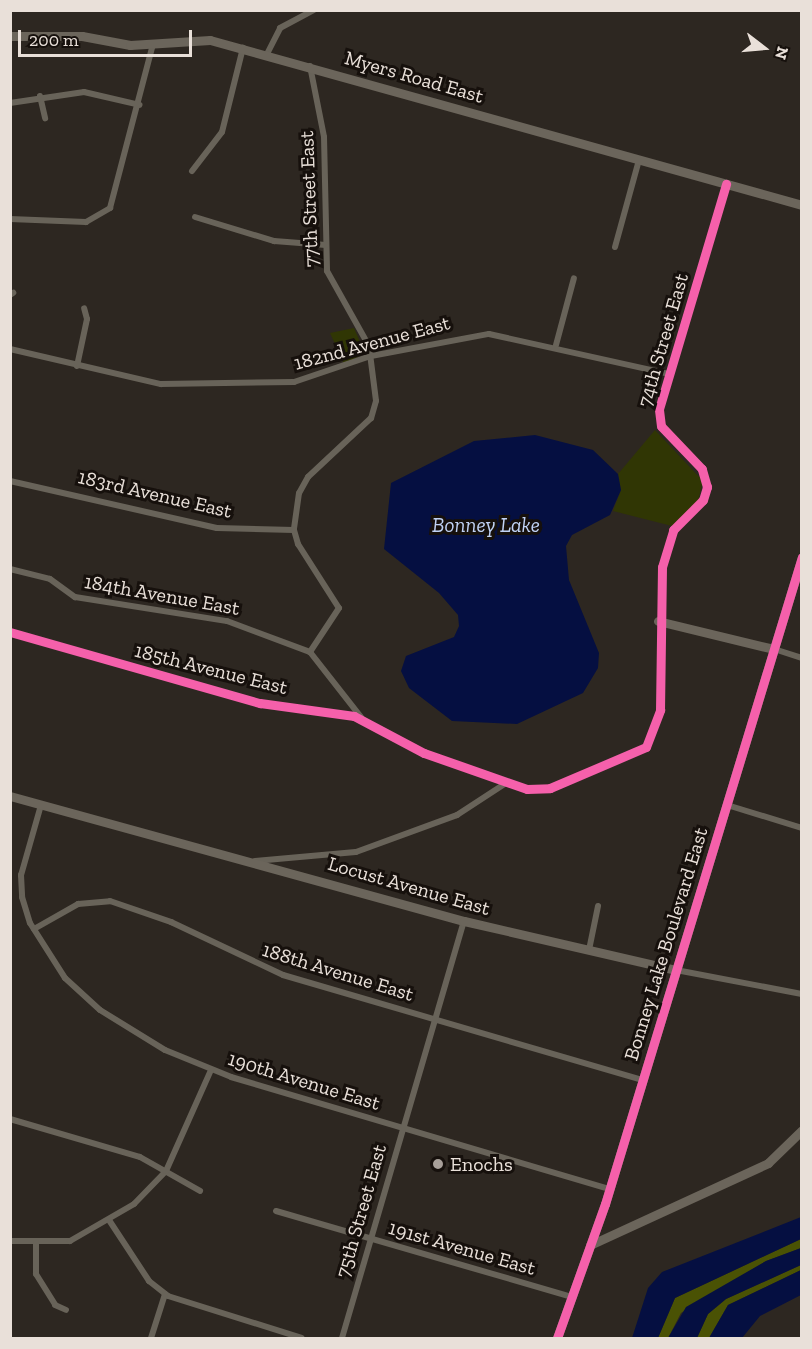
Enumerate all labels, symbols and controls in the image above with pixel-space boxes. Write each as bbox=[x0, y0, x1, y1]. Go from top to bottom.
scale bar bbox=[21, 18, 195, 56]
north arrow bbox=[734, 18, 794, 78]
text: 200 m bbox=[29, 29, 79, 51]
text: N bbox=[771, 45, 793, 62]
street label: Myers Road East bbox=[342, 46, 486, 108]
street label: 77th Street East bbox=[295, 130, 323, 268]
street label: 74th Street East bbox=[632, 270, 694, 410]
street label: 182nd Avenue East bbox=[291, 311, 453, 375]
street label: 183rd Avenue East bbox=[75, 465, 235, 523]
water label: Bonney Lake bbox=[432, 512, 540, 538]
street label: 184th Avenue East bbox=[82, 569, 242, 621]
street label: 185th Avenue East bbox=[132, 638, 290, 700]
street label: Bonney Lake Boulevard East bbox=[619, 824, 713, 1064]
street label: Locust Avenue East bbox=[325, 851, 493, 921]
street label: 188th Avenue East bbox=[259, 937, 417, 1007]
street label: 190th Avenue East bbox=[225, 1046, 383, 1116]
street label: 75th Street East bbox=[330, 1142, 392, 1280]
place label: Enochs bbox=[450, 1152, 513, 1176]
marker: Enochs bbox=[431, 1157, 445, 1171]
street label: 191st Avenue East bbox=[386, 1215, 538, 1281]

